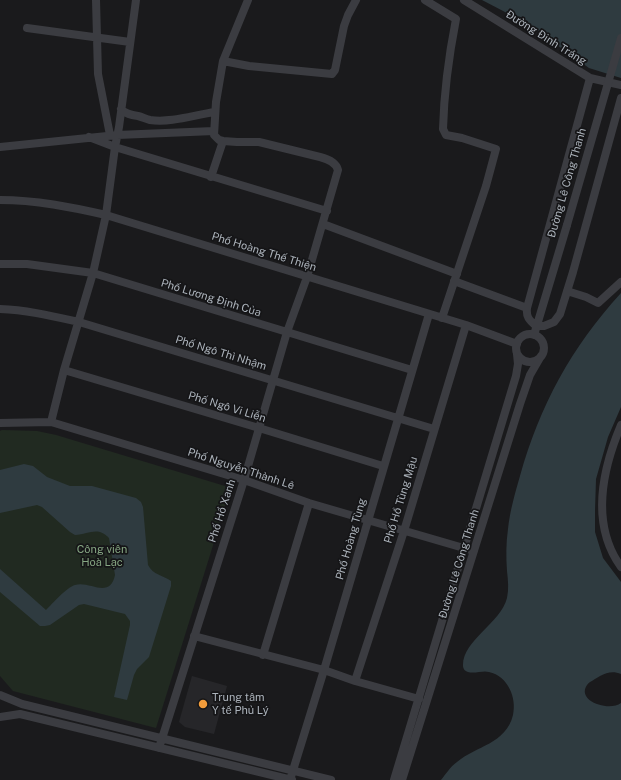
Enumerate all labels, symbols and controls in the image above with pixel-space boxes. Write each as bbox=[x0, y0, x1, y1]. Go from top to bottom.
street label: Đường Đinh Tráng bbox=[503, 8, 589, 68]
street label: Đường Lê Công Thanh bbox=[545, 127, 589, 239]
street label: Phố Hoàng Thế Thiện bbox=[210, 230, 318, 274]
street label: Phố Lương Định Của bbox=[159, 276, 263, 320]
street label: Phố Ngô Thì Nhậm bbox=[174, 333, 268, 373]
street label: Phố Ngô Vi Liễn bbox=[187, 389, 267, 425]
street label: Phố Nguyễn Thành Lê bbox=[186, 446, 296, 492]
street label: Phố Hồ Tùng Mậu bbox=[382, 455, 420, 545]
street label: Phố Hồ Xanh bbox=[206, 478, 238, 544]
street label: Phố Hoàng Tùng bbox=[333, 497, 369, 581]
street label: Đường Lê Công Thanh bbox=[436, 508, 482, 620]
park label: Công viên Hoà Lạc bbox=[77, 543, 127, 569]
place label: Trung tâm Y tế Phủ Lý bbox=[212, 691, 269, 717]
marker: Trung tâm Y tế Phủ Lý bbox=[197, 698, 209, 710]

